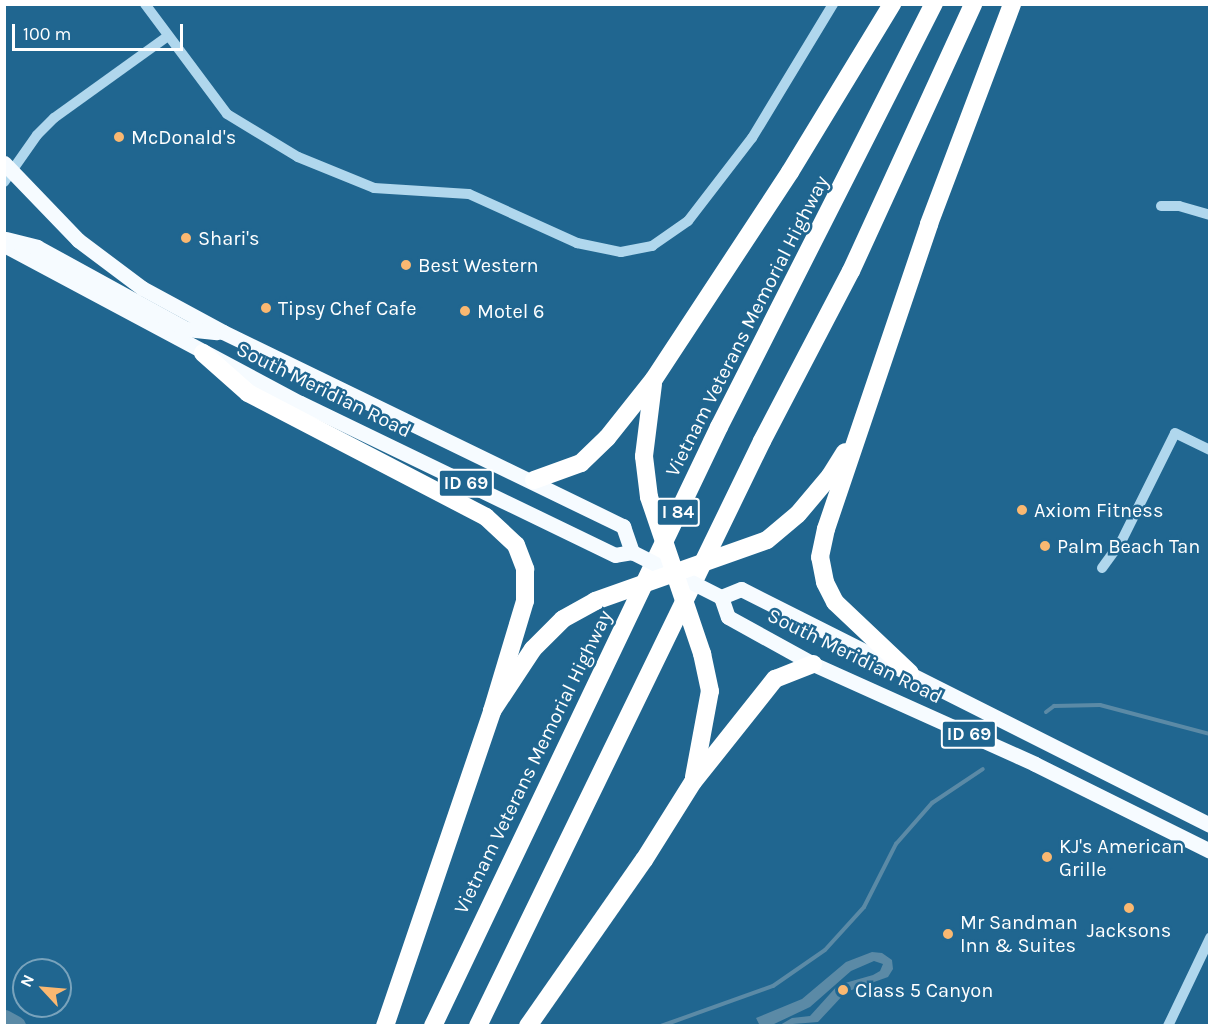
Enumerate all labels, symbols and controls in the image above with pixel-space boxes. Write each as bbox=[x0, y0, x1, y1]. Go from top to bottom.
scale bar bbox=[15, 12, 186, 50]
text: 100 m bbox=[23, 23, 71, 45]
place label: McDonald's bbox=[131, 125, 236, 149]
marker: McDonald's bbox=[112, 130, 126, 144]
street label: Vietnam Veterans Memorial Highway bbox=[660, 171, 834, 481]
place label: Shari's bbox=[198, 226, 260, 250]
marker: Shari's bbox=[179, 231, 193, 245]
place label: Best Western bbox=[418, 253, 539, 277]
marker: Best Western bbox=[399, 258, 413, 272]
place label: Tipsy Chef Cafe bbox=[278, 296, 416, 320]
place label: Motel 6 bbox=[477, 299, 544, 323]
marker: Tipsy Chef Cafe bbox=[259, 301, 273, 315]
marker: Motel 6 bbox=[458, 304, 472, 318]
street label: South Meridian Road bbox=[233, 337, 415, 443]
road number: ID 69 bbox=[438, 468, 494, 498]
road number: I 84 bbox=[656, 497, 700, 527]
place label: Axiom Fitness bbox=[1034, 498, 1163, 522]
marker: Axiom Fitness bbox=[1015, 503, 1029, 517]
place label: Palm Beach Tan bbox=[1057, 534, 1200, 558]
marker: Palm Beach Tan bbox=[1038, 539, 1052, 553]
street label: South Meridian Road bbox=[764, 603, 946, 709]
street label: Vietnam Veterans Memorial Highway bbox=[449, 606, 617, 918]
road number: ID 69 bbox=[940, 719, 998, 749]
place label: KJ's American Grille bbox=[1059, 834, 1184, 881]
marker: KJ's American Grille bbox=[1040, 850, 1054, 864]
marker: Jacksons bbox=[1122, 901, 1136, 915]
place label: Mr Sandman Inn & Suites bbox=[960, 910, 1078, 957]
place label: Jacksons bbox=[1087, 918, 1171, 942]
marker: Mr Sandman Inn & Suites bbox=[941, 927, 955, 941]
north arrow bbox=[12, 958, 72, 1018]
text: N bbox=[16, 971, 38, 990]
place label: Class 5 Canyon bbox=[855, 978, 993, 1002]
marker: Class 5 Canyon bbox=[836, 983, 850, 997]

